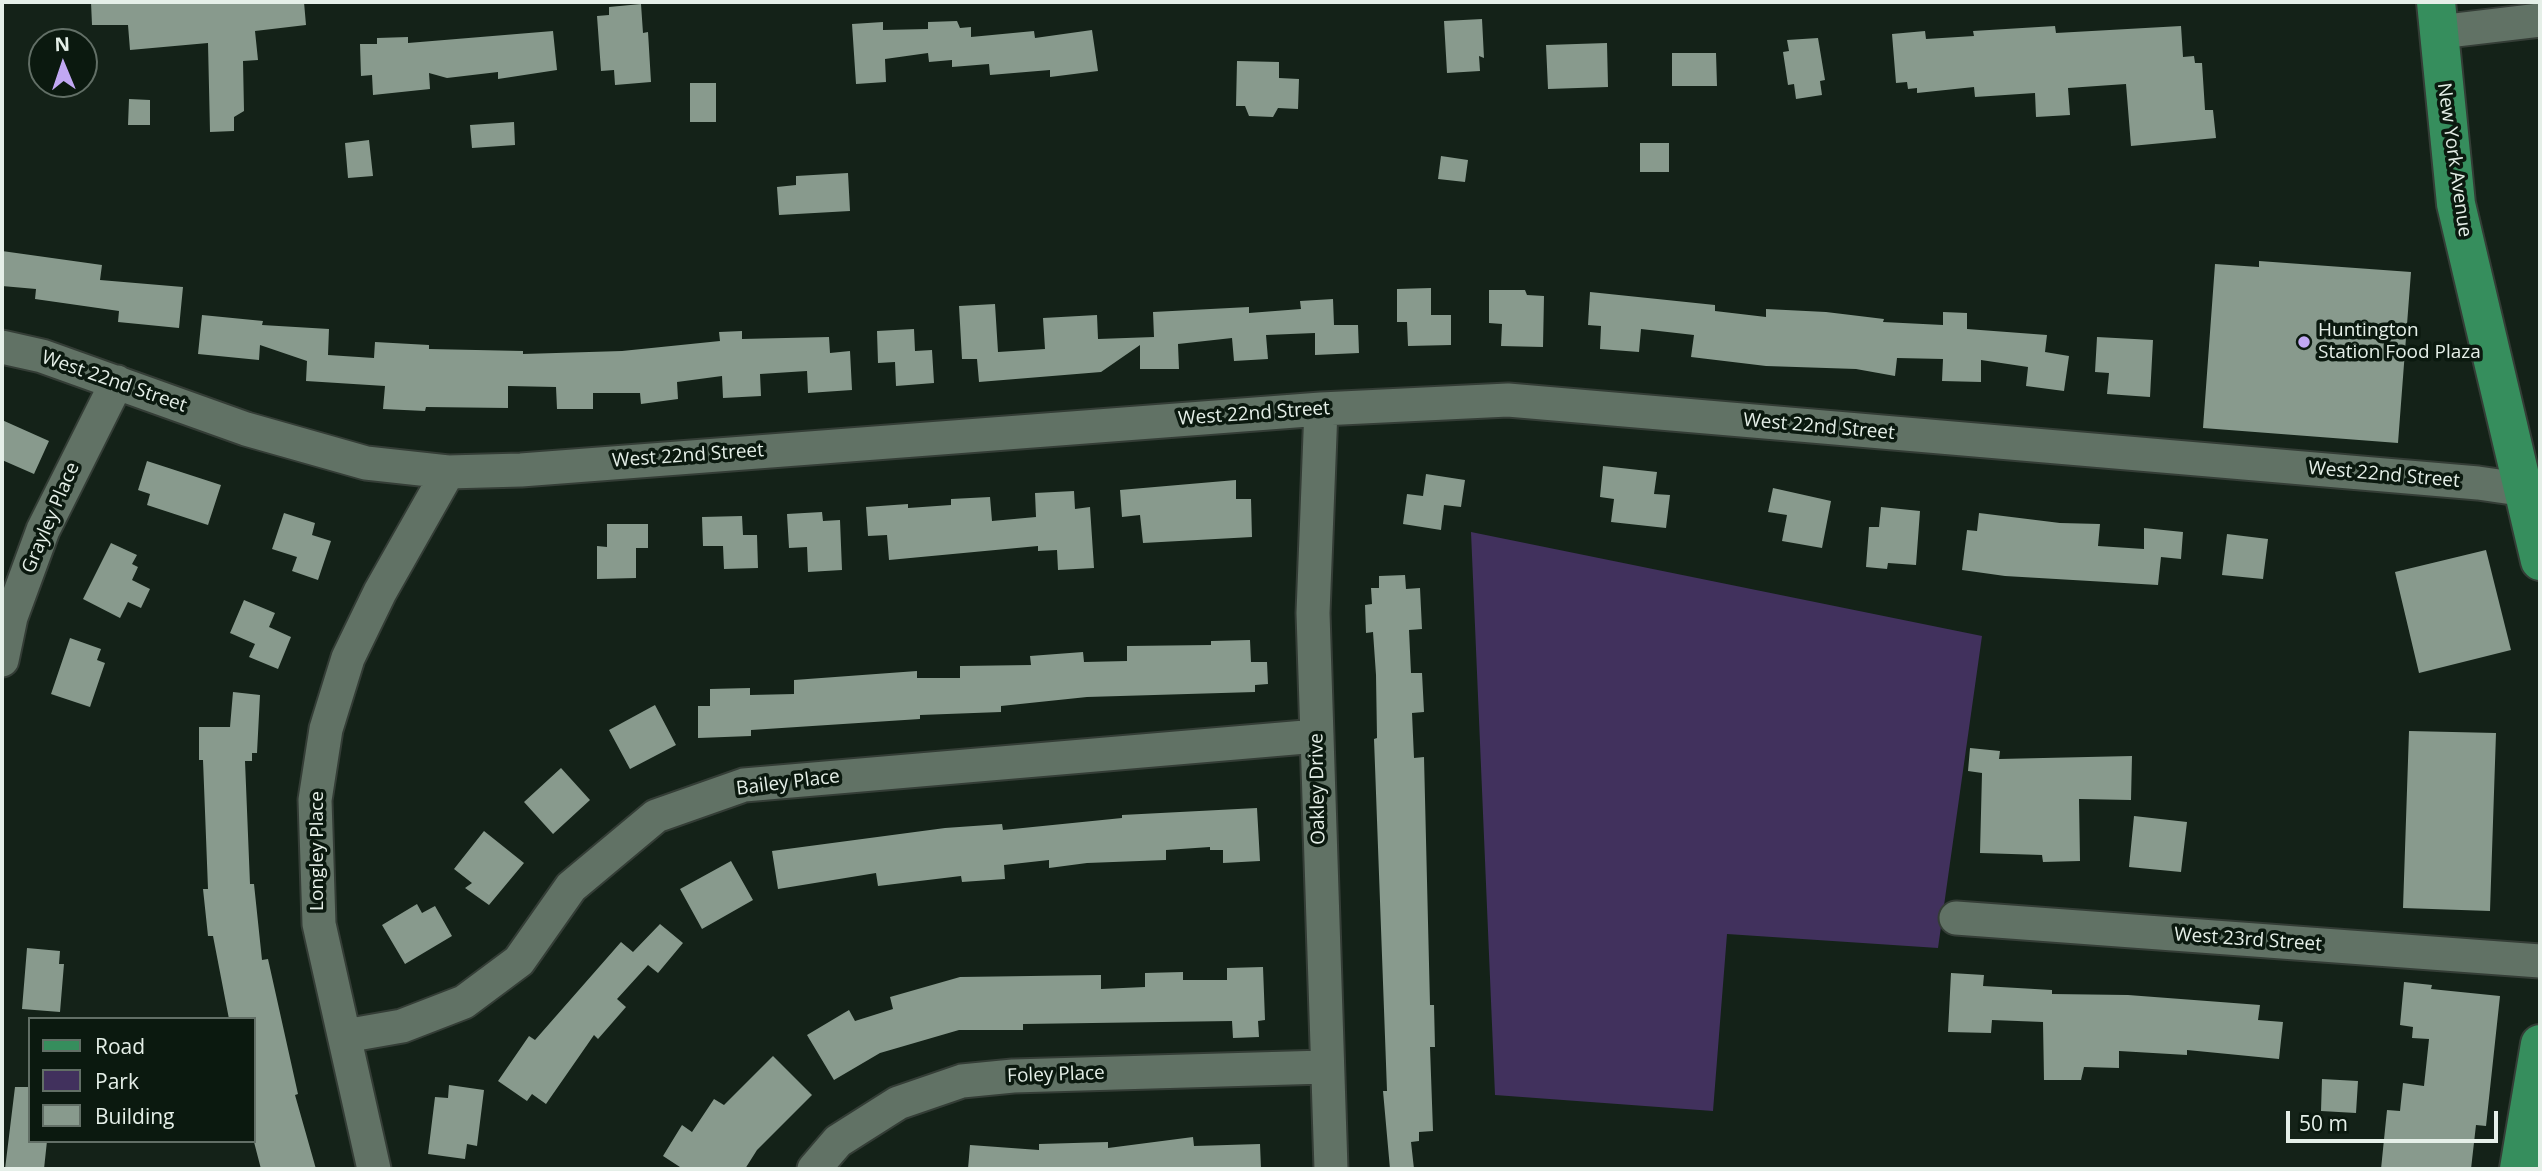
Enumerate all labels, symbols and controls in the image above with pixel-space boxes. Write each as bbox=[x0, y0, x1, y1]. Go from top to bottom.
north arrow bbox=[28, 28, 98, 98]
text: N bbox=[54, 31, 71, 57]
street label: New York Avenue bbox=[2432, 81, 2476, 239]
place label: Huntington Station Food Plaza bbox=[2318, 320, 2481, 364]
marker: Huntington Station Food Plaza bbox=[2296, 334, 2312, 350]
street label: West 22nd Street bbox=[38, 346, 190, 418]
street label: West 22nd Street bbox=[1177, 397, 1331, 431]
street label: West 22nd Street bbox=[1742, 409, 1896, 445]
street label: West 22nd Street bbox=[611, 439, 765, 473]
street label: West 22nd Street bbox=[2307, 457, 2461, 493]
street label: Grayley Place bbox=[17, 459, 85, 577]
street label: Oakley Drive bbox=[1306, 733, 1330, 845]
street label: Bailey Place bbox=[735, 765, 841, 801]
street label: Longley Place bbox=[307, 791, 329, 911]
street label: West 23rd Street bbox=[2173, 923, 2323, 957]
legend bbox=[28, 1017, 256, 1143]
text: Road bbox=[95, 1032, 145, 1060]
street label: Foley Place bbox=[1007, 1062, 1105, 1088]
text: Park bbox=[95, 1067, 139, 1095]
scale bar bbox=[2290, 1098, 2502, 1142]
text: Building bbox=[95, 1102, 174, 1130]
text: 50 m bbox=[2299, 1109, 2348, 1137]

